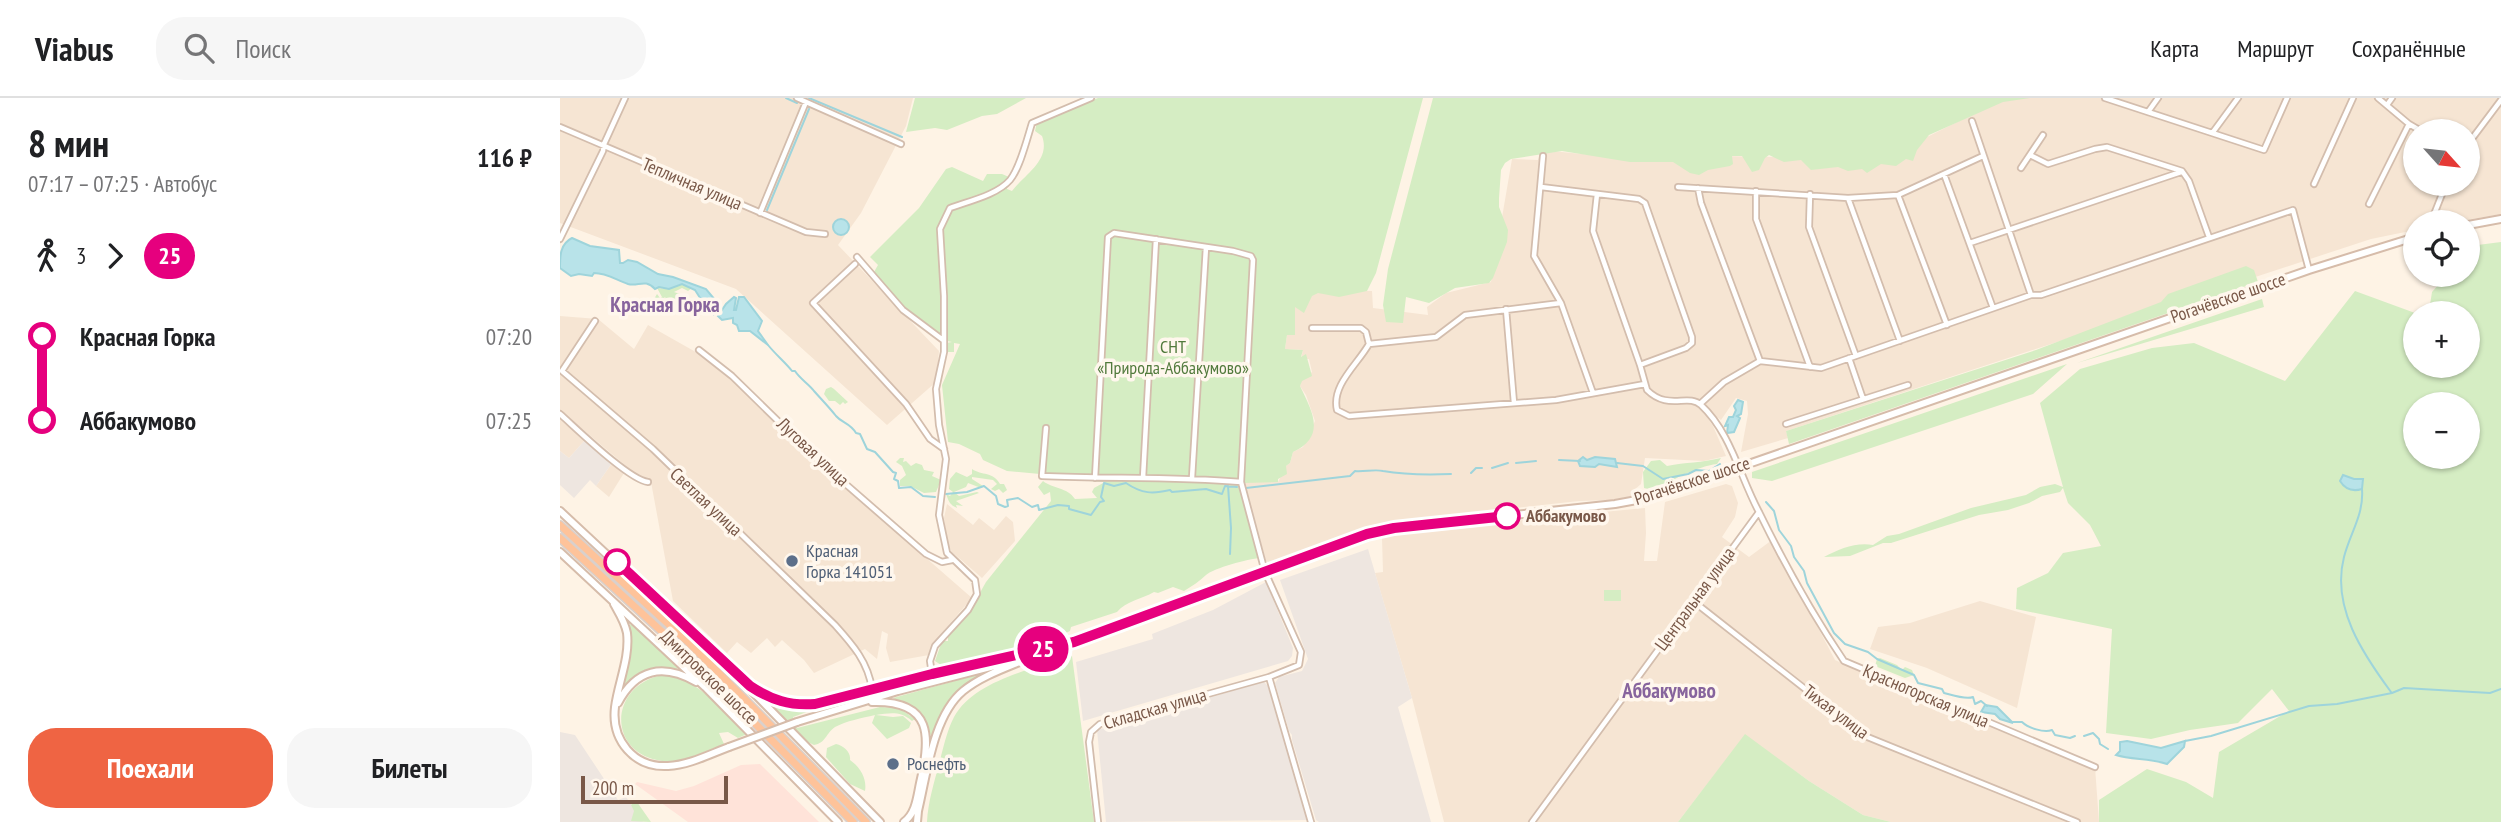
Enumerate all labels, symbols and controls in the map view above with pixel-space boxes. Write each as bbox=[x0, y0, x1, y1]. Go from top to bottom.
search box bbox=[156, 17, 646, 80]
text: Viabus bbox=[35, 27, 114, 70]
icon: search bbox=[180, 29, 218, 67]
text: Поиск bbox=[236, 32, 291, 65]
text: Карта bbox=[2150, 33, 2199, 64]
text: Маршрут bbox=[2237, 33, 2314, 64]
text: Сохранённые bbox=[2352, 33, 2466, 64]
text: 8 мин bbox=[28, 118, 109, 167]
north arrow bbox=[2403, 119, 2480, 196]
map controls bbox=[2403, 119, 2480, 469]
text: 116 ₽ bbox=[477, 141, 532, 174]
street label: Тепличная улица bbox=[639, 152, 746, 215]
text: 07:17 – 07:25 · Автобус bbox=[28, 169, 217, 198]
button: locate bbox=[2403, 210, 2480, 287]
icon: walk bbox=[28, 237, 66, 275]
icon: forward bbox=[96, 237, 134, 275]
text: 25 bbox=[158, 240, 181, 271]
text: 3 bbox=[76, 241, 86, 270]
street label: Рогачёвское шоссе bbox=[2167, 267, 2288, 328]
district label: Красная Горка bbox=[610, 291, 720, 318]
button: + bbox=[2403, 301, 2480, 378]
text: Красная Горка bbox=[80, 320, 215, 353]
text: 07:20 bbox=[486, 322, 532, 351]
park label: СНТ «Природа-Аббакумово» bbox=[1097, 335, 1249, 379]
button: − bbox=[2403, 392, 2480, 469]
text: Аббакумово bbox=[80, 404, 196, 437]
text: 07:25 bbox=[486, 406, 532, 435]
street label: Луговая улица bbox=[772, 412, 854, 491]
street label: Рогачёвское шоссе bbox=[1631, 451, 1752, 510]
street label: Светлая улица bbox=[665, 462, 747, 541]
marker: Аббакумово bbox=[1494, 503, 1520, 529]
place label: Аббакумово bbox=[1525, 504, 1606, 527]
place label: Красная Горка 141051 bbox=[806, 539, 893, 583]
street label: Центральная улица bbox=[1649, 542, 1740, 655]
unlabelled marker bbox=[604, 549, 630, 575]
marker: Красная Горка 141051 bbox=[784, 553, 800, 569]
street label: Дмитровское шоссе bbox=[656, 625, 763, 729]
line badge: 25 bbox=[1012, 626, 1074, 672]
text: 25 bbox=[1032, 633, 1054, 664]
street label: Красногорская улица bbox=[1860, 659, 1993, 732]
district label: Аббакумово bbox=[1621, 677, 1716, 704]
street label: Тихая улица bbox=[1799, 679, 1874, 744]
street label: Складская улица bbox=[1101, 683, 1209, 734]
button: Поехали bbox=[28, 728, 273, 808]
button: Билеты bbox=[287, 728, 532, 808]
place label: Роснефть bbox=[907, 752, 966, 775]
marker: Роснефть bbox=[885, 756, 901, 772]
scale bar bbox=[581, 773, 728, 805]
text: 200 m bbox=[592, 776, 634, 800]

